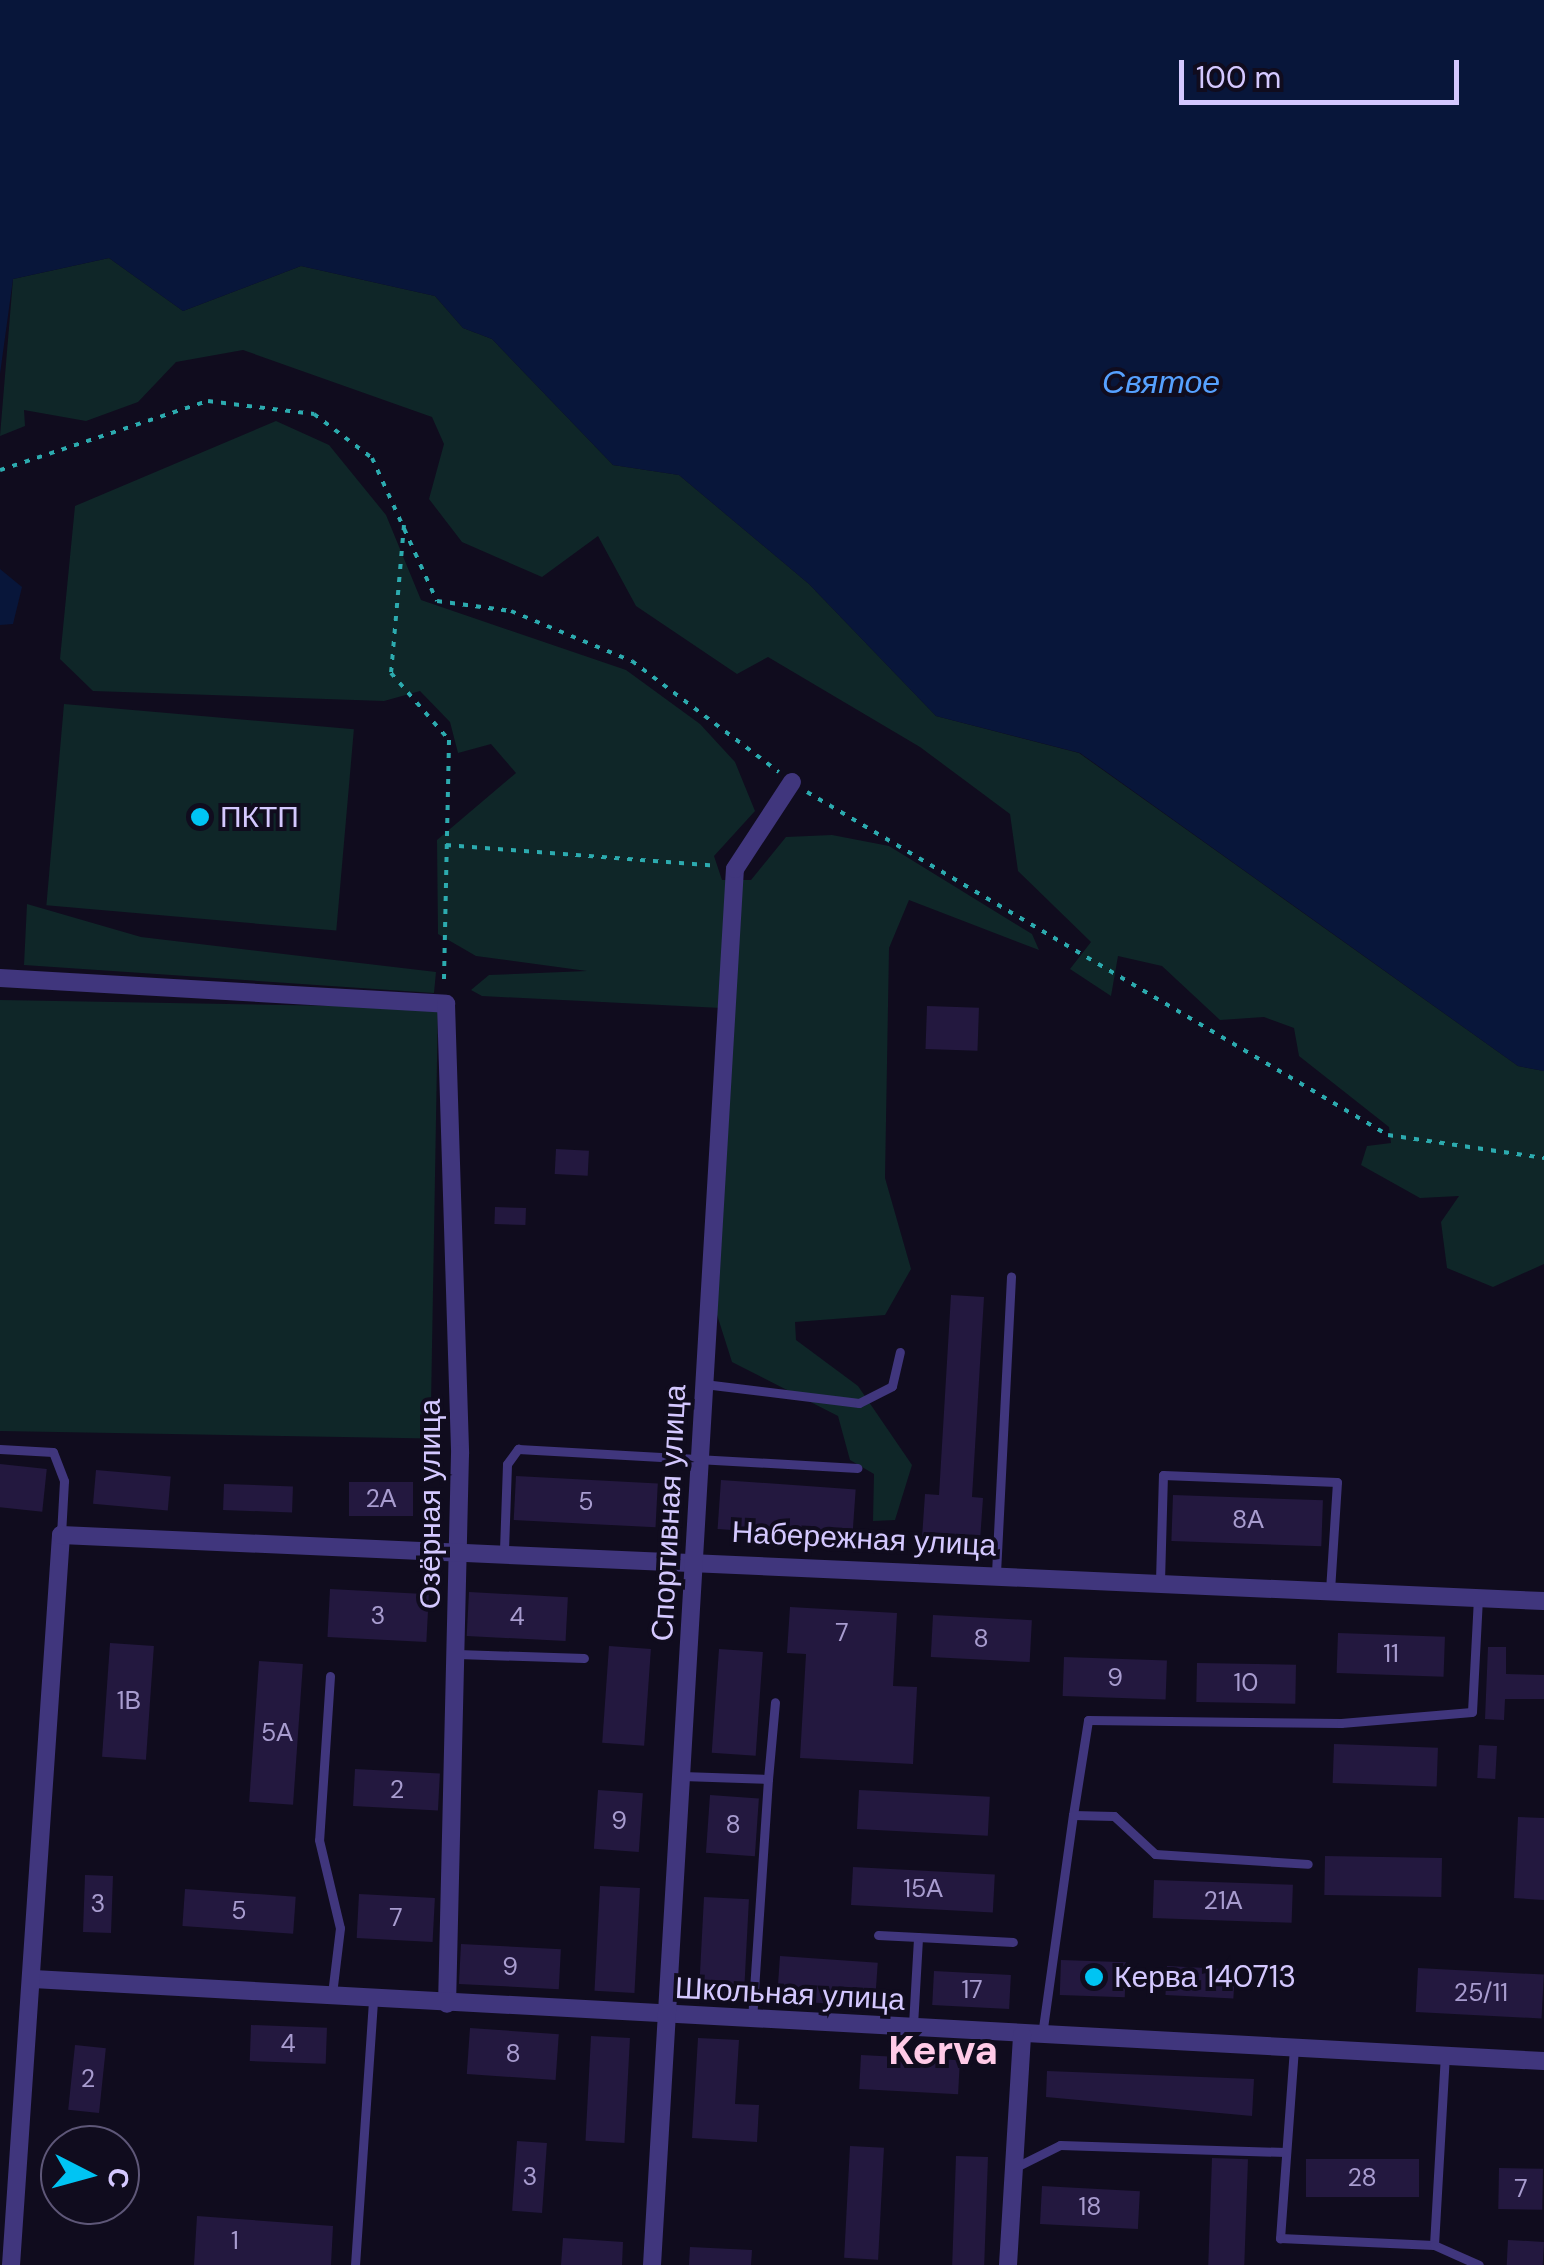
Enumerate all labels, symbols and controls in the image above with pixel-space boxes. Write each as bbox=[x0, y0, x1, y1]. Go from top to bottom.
scale bar bbox=[1184, 40, 1464, 102]
text: 100 m bbox=[1196, 58, 1281, 97]
water label: Святое bbox=[1102, 363, 1220, 401]
place label: ПКТП bbox=[220, 799, 299, 835]
marker: ПКТП bbox=[189, 806, 211, 828]
street label: Спортивная улица bbox=[644, 1384, 694, 1642]
street label: Озёрная улица bbox=[412, 1399, 448, 1609]
house number: 2А bbox=[365, 1484, 397, 1514]
house number: 5 bbox=[578, 1487, 594, 1517]
house number: 8А bbox=[1232, 1505, 1264, 1535]
street label: Набережная улица bbox=[731, 1514, 997, 1564]
house number: 3 bbox=[371, 1601, 385, 1631]
house number: 4 bbox=[509, 1602, 525, 1632]
house number: 7 bbox=[835, 1618, 849, 1648]
house number: 8 bbox=[973, 1624, 989, 1654]
house number: 11 bbox=[1383, 1639, 1399, 1669]
house number: 9 bbox=[1107, 1663, 1123, 1693]
house number: 10 bbox=[1234, 1668, 1258, 1698]
house number: 1В bbox=[117, 1686, 141, 1716]
house number: 5А bbox=[261, 1718, 293, 1748]
house number: 2 bbox=[390, 1775, 404, 1805]
house number: 9 bbox=[611, 1806, 627, 1836]
house number: 8 bbox=[725, 1810, 741, 1840]
house number: 15А bbox=[903, 1874, 943, 1904]
house number: 21А bbox=[1204, 1886, 1242, 1916]
house number: 3 bbox=[91, 1889, 105, 1919]
house number: 5 bbox=[231, 1896, 247, 1926]
house number: 7 bbox=[389, 1903, 403, 1933]
house number: 9 bbox=[502, 1952, 518, 1982]
place label: Керва 140713 bbox=[1114, 1959, 1296, 1995]
marker: Керва 140713 bbox=[1083, 1966, 1105, 1988]
street label: Школьная улица bbox=[674, 1970, 906, 2018]
house number: 17 bbox=[961, 1975, 983, 2005]
house number: 25/11 bbox=[1454, 1978, 1508, 2008]
district label: Kerva bbox=[888, 2026, 998, 2074]
house number: 4 bbox=[280, 2029, 296, 2059]
house number: 8 bbox=[505, 2039, 521, 2069]
house number: 2 bbox=[81, 2064, 95, 2094]
north arrow bbox=[40, 2125, 140, 2225]
house number: 3 bbox=[523, 2162, 537, 2192]
house number: 28 bbox=[1347, 2163, 1377, 2193]
text: С bbox=[99, 2166, 138, 2190]
house number: 7 bbox=[1514, 2174, 1528, 2204]
house number: 18 bbox=[1079, 2192, 1101, 2222]
house number: 1 bbox=[231, 2226, 239, 2256]

